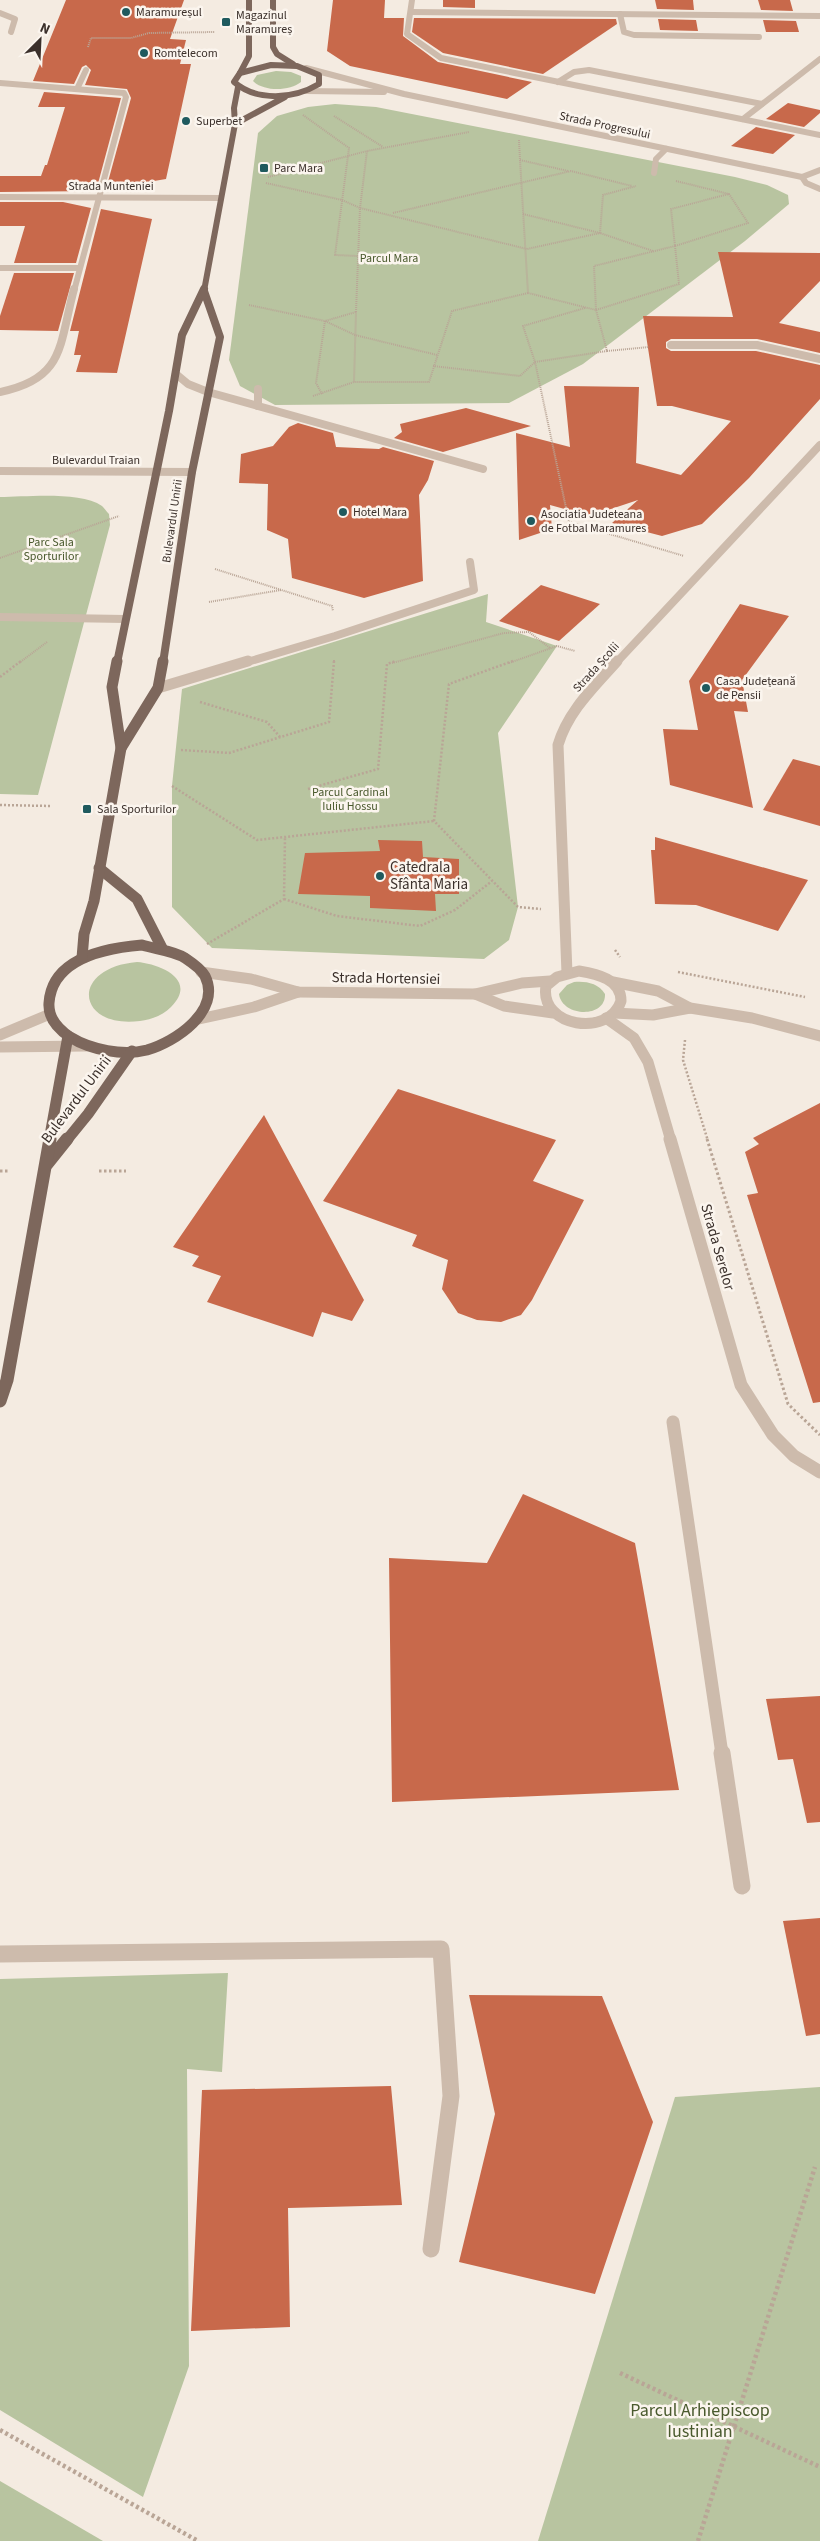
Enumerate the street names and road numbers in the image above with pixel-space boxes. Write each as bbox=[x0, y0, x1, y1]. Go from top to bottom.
street label: Strada Progresului bbox=[558, 108, 652, 143]
street label: Strada Munteniei bbox=[68, 178, 154, 195]
street label: Bulevardul Traian bbox=[52, 452, 140, 469]
street label: Bulevardul Unirii bbox=[158, 478, 187, 564]
street label: Strada Școlii bbox=[569, 638, 624, 696]
street label: Strada Hortensiei bbox=[331, 967, 441, 990]
street label: Bulevardul Unirii bbox=[36, 1051, 116, 1148]
street label: Strada Serelor bbox=[695, 1201, 740, 1294]

